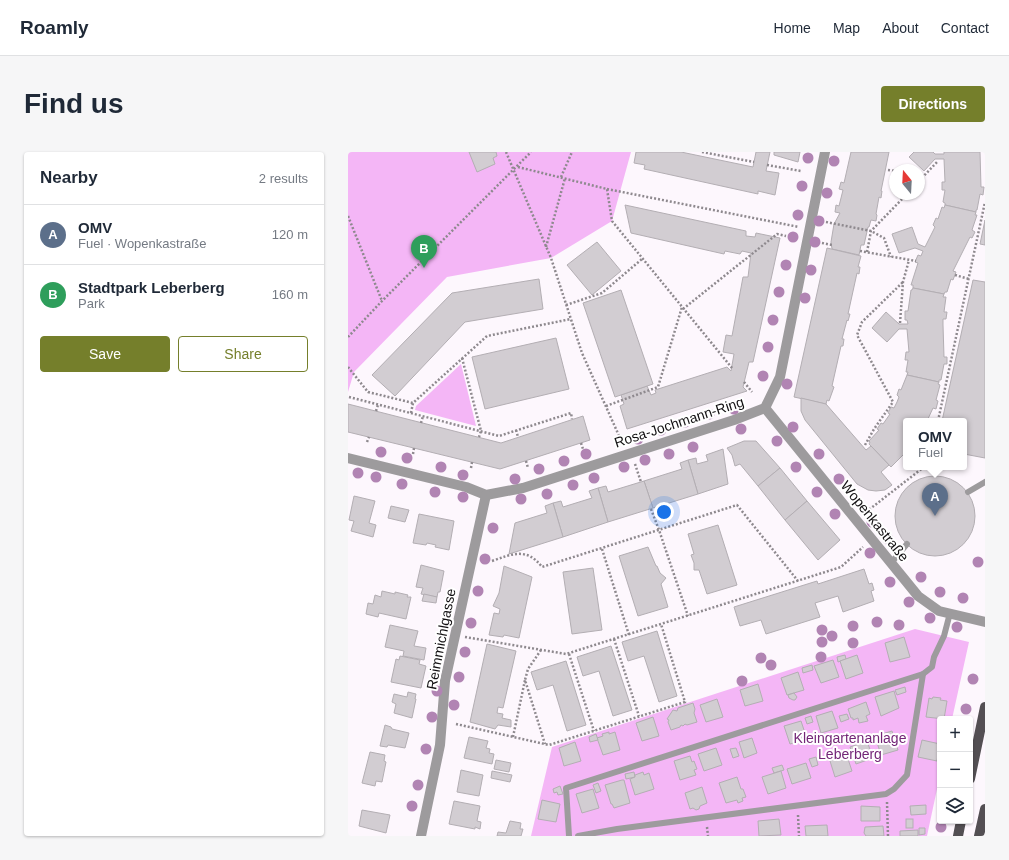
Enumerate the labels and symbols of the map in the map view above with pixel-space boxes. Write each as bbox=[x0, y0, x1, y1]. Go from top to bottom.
north arrow bbox=[889, 164, 925, 200]
pin: B bbox=[411, 235, 437, 268]
street label: Rosa-Jochmann-Ring bbox=[612, 393, 746, 451]
street label: Wopenkastraße bbox=[838, 478, 912, 564]
pin: A bbox=[922, 483, 948, 516]
your location bbox=[654, 502, 674, 522]
street label: Reimmichlgasse bbox=[423, 587, 459, 691]
park label: Kleingartenanlage Leberberg bbox=[794, 730, 907, 762]

